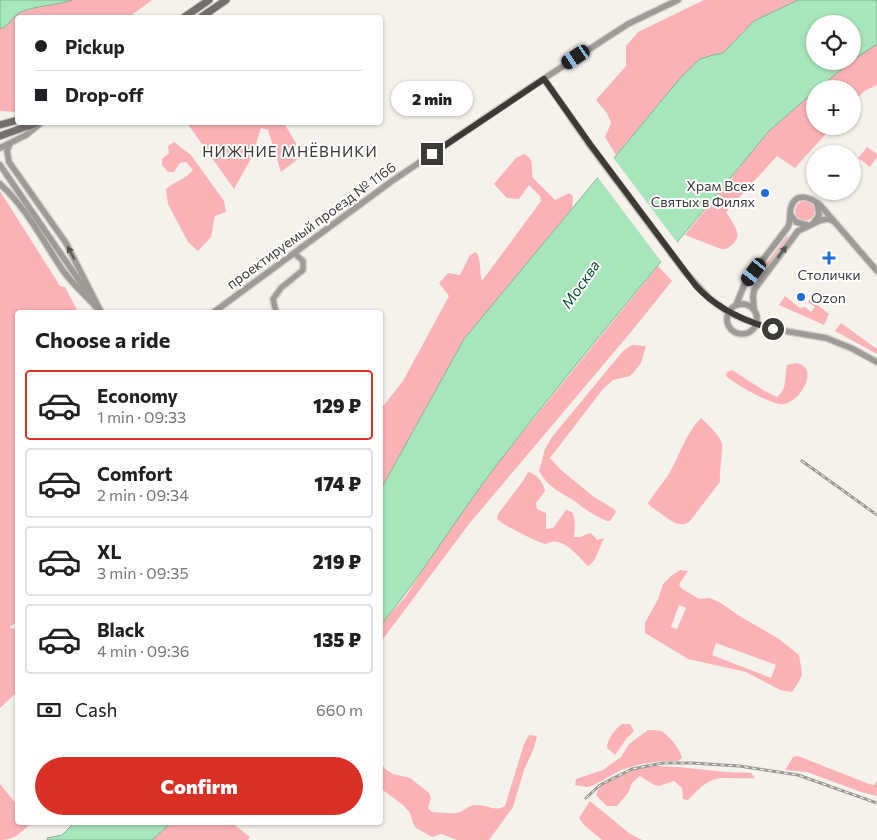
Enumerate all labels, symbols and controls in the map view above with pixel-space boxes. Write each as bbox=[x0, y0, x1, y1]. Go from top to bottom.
map controls bbox=[806, 15, 861, 200]
button: locate bbox=[806, 15, 861, 70]
text: Pickup bbox=[65, 35, 125, 58]
car bbox=[559, 42, 592, 72]
button: + bbox=[806, 80, 861, 135]
callout: 2 min bbox=[391, 82, 473, 116]
text: Drop-off bbox=[65, 83, 144, 106]
text: 2 min bbox=[412, 89, 452, 108]
district label: НИЖНИЕ МНЁВНИКИ bbox=[202, 142, 378, 160]
route end bbox=[421, 143, 443, 165]
button: − bbox=[806, 145, 861, 200]
street label: проектируемый проезд № 1166 bbox=[223, 158, 399, 292]
place label: Храм Всех Святых в Филях bbox=[651, 177, 756, 210]
marker: Храм Всех Святых в Филях bbox=[759, 187, 771, 199]
one-way arrow bbox=[67, 245, 75, 260]
one-way arrow bbox=[776, 246, 787, 259]
marker: Столички bbox=[823, 252, 835, 264]
water label: Москва bbox=[557, 256, 603, 311]
car bbox=[738, 256, 769, 288]
place label: Столички bbox=[797, 266, 861, 283]
place label: Ozon bbox=[811, 289, 846, 306]
marker: Ozon bbox=[795, 291, 807, 303]
route start bbox=[762, 318, 784, 340]
text: Choose a ride bbox=[35, 326, 170, 353]
icon: car bbox=[37, 383, 82, 428]
text: Economy bbox=[97, 384, 178, 407]
text: 129 ₽ bbox=[313, 394, 361, 417]
text: 1 min · 09:33 bbox=[97, 407, 186, 426]
icon: car bbox=[37, 461, 82, 506]
text: Comfort bbox=[97, 462, 173, 485]
text: 174 ₽ bbox=[314, 472, 361, 495]
text: 2 min · 09:34 bbox=[97, 485, 189, 504]
icon: car bbox=[37, 539, 82, 584]
text: XL bbox=[97, 540, 122, 563]
text: 219 ₽ bbox=[313, 550, 361, 573]
text: 3 min · 09:35 bbox=[97, 563, 189, 582]
icon: car bbox=[37, 617, 82, 662]
text: Black bbox=[97, 618, 145, 641]
text: 135 ₽ bbox=[313, 628, 361, 651]
text: 4 min · 09:36 bbox=[97, 641, 190, 660]
icon: cash bbox=[35, 696, 63, 724]
text: Cash bbox=[75, 698, 117, 721]
text: 660 m bbox=[316, 700, 363, 719]
button: Confirm bbox=[35, 757, 363, 815]

